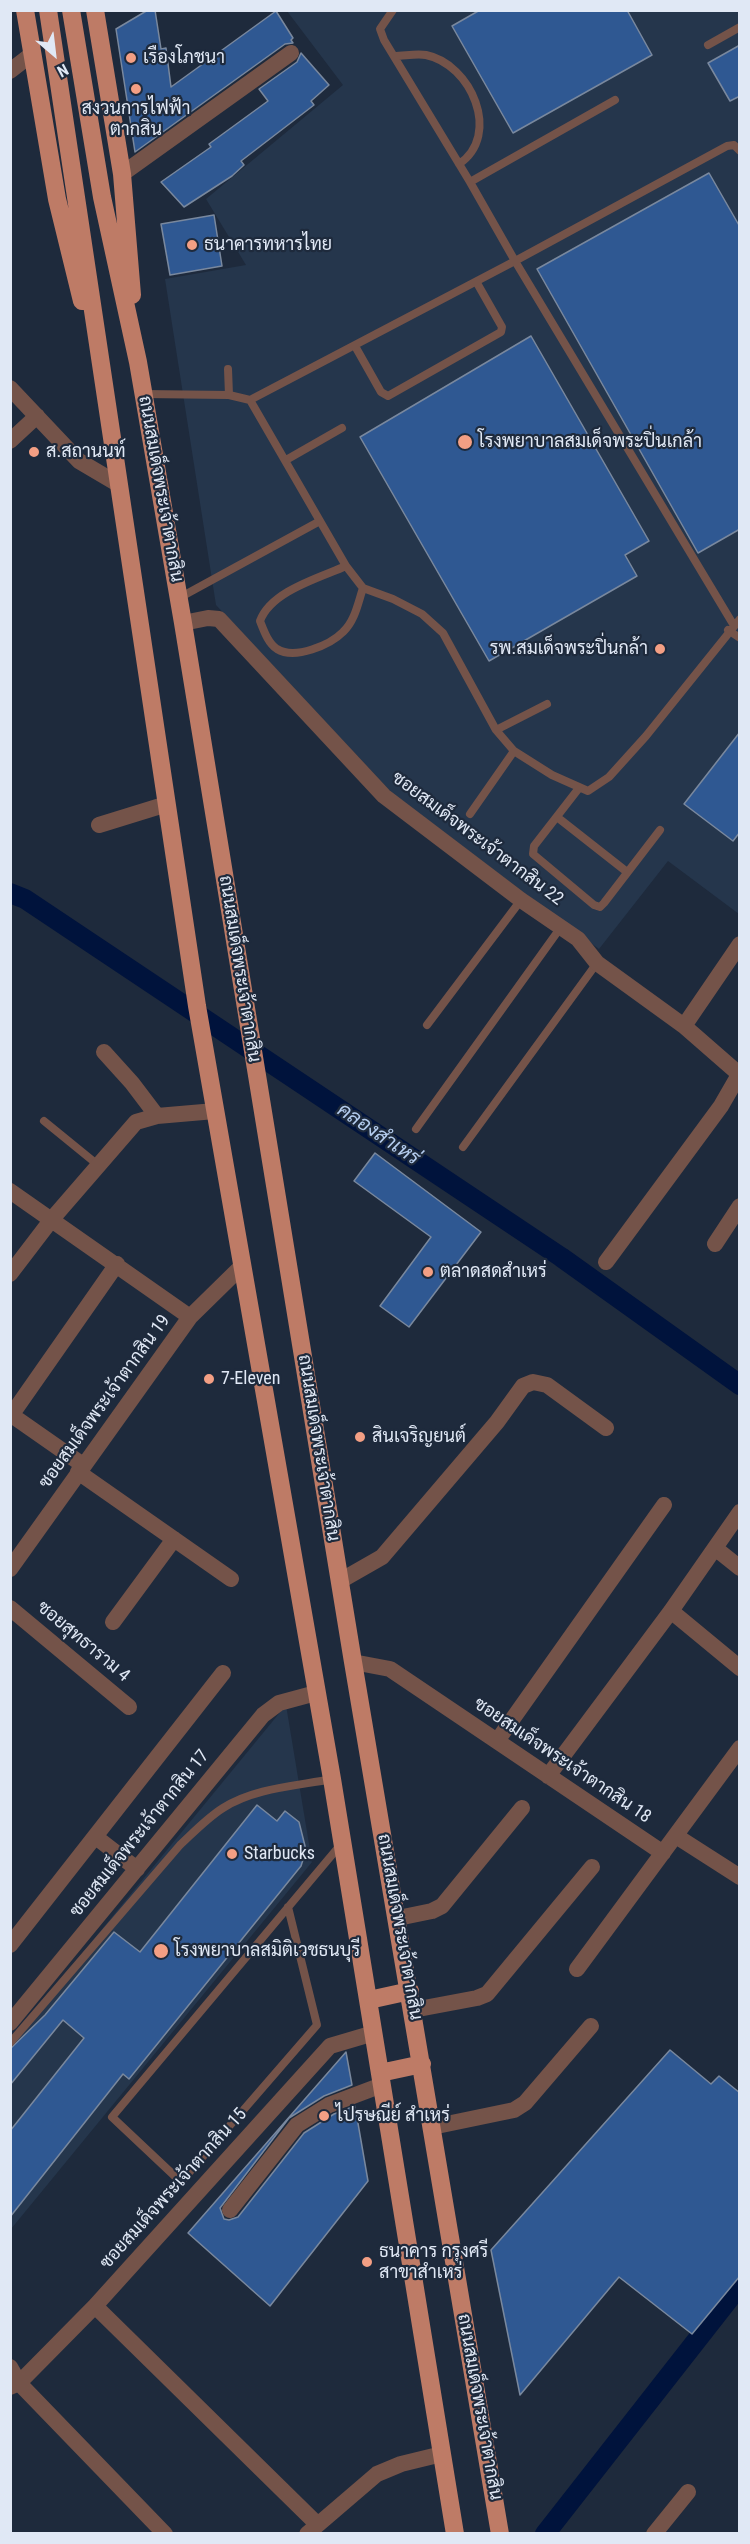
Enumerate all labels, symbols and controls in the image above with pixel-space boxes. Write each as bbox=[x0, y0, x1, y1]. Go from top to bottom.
north arrow bbox=[24, 24, 84, 84]
place label: เรืองโภชนา bbox=[143, 47, 225, 69]
marker: เรืองโภชนา bbox=[124, 51, 138, 65]
text: N bbox=[54, 60, 71, 81]
marker: สงวนการไฟฟ้า ตากสิน bbox=[129, 82, 143, 96]
place label: สงวนการไฟฟ้า ตากสิน bbox=[82, 98, 190, 140]
place label: ธนาคารทหารไทย bbox=[204, 234, 332, 256]
marker: ธนาคารทหารไทย bbox=[185, 238, 199, 252]
street label: ถนนสมเด็จพระเจ้าตากสิน bbox=[133, 394, 187, 584]
place label: โรงพยาบาลสมเด็จพระปิ่นเกล้า bbox=[478, 431, 702, 453]
marker: โรงพยาบาลสมเด็จพระปิ่นเกล้า bbox=[456, 433, 474, 451]
place label: ส.สถานนท์ bbox=[46, 441, 126, 463]
marker: ส.สถานนท์ bbox=[27, 445, 41, 459]
place label: รพ.สมเด็จพระปิ่นกล้า bbox=[490, 638, 648, 660]
marker: รพ.สมเด็จพระปิ่นกล้า bbox=[653, 642, 667, 656]
street label: ซอยสมเด็จพระเจ้าตากสิน 22 bbox=[387, 767, 567, 911]
street label: ถนนสมเด็จพระเจ้าตากสิน bbox=[214, 874, 264, 1064]
water label: คลองสำเหร่ bbox=[332, 1099, 424, 1171]
place label: ตลาดสดสำเหร่ bbox=[440, 1261, 547, 1283]
marker: ตลาดสดสำเหร่ bbox=[421, 1265, 435, 1279]
street label: ซอยสมเด็จพระเจ้าตากสิน 19 bbox=[35, 1311, 175, 1493]
street label: ถนนสมเด็จพระเจ้าตากสิน bbox=[293, 1353, 343, 1543]
place label: 7-Eleven bbox=[221, 1368, 280, 1390]
marker: 7-Eleven bbox=[202, 1372, 216, 1386]
place label: สินเจริญยนต์ bbox=[372, 1426, 466, 1448]
marker: สินเจริญยนต์ bbox=[353, 1430, 367, 1444]
street label: ซอยสุทธาราม 4 bbox=[32, 1597, 134, 1687]
street label: ซอยสมเด็จพระเจ้าตากสิน 18 bbox=[469, 1694, 655, 1828]
street label: ซอยสมเด็จพระเจ้าตากสิน 17 bbox=[66, 1746, 214, 1922]
street label: ถนนสมเด็จพระเจ้าตากสิน bbox=[372, 1832, 426, 2022]
place label: Starbucks bbox=[244, 1843, 315, 1865]
marker: Starbucks bbox=[225, 1847, 239, 1861]
place label: โรงพยาบาลสมิติเวชธนบุรี bbox=[174, 1940, 360, 1962]
marker: โรงพยาบาลสมิติเวชธนบุรี bbox=[152, 1942, 170, 1960]
street label: ซอยสมเด็จพระเจ้าตากสิน 15 bbox=[96, 2104, 252, 2274]
place label: ไปรษณีย์ สำเหร่ bbox=[336, 2105, 450, 2127]
marker: ไปรษณีย์ สำเหร่ bbox=[317, 2109, 331, 2123]
place label: ธนาคาร กรุงศรี สาขาสำเหร่ bbox=[379, 2241, 488, 2284]
marker: ธนาคาร กรุงศรี สาขาสำเหร่ bbox=[360, 2255, 374, 2269]
street label: ถนนสมเด็จพระเจ้าตากสิน bbox=[452, 2312, 506, 2502]

